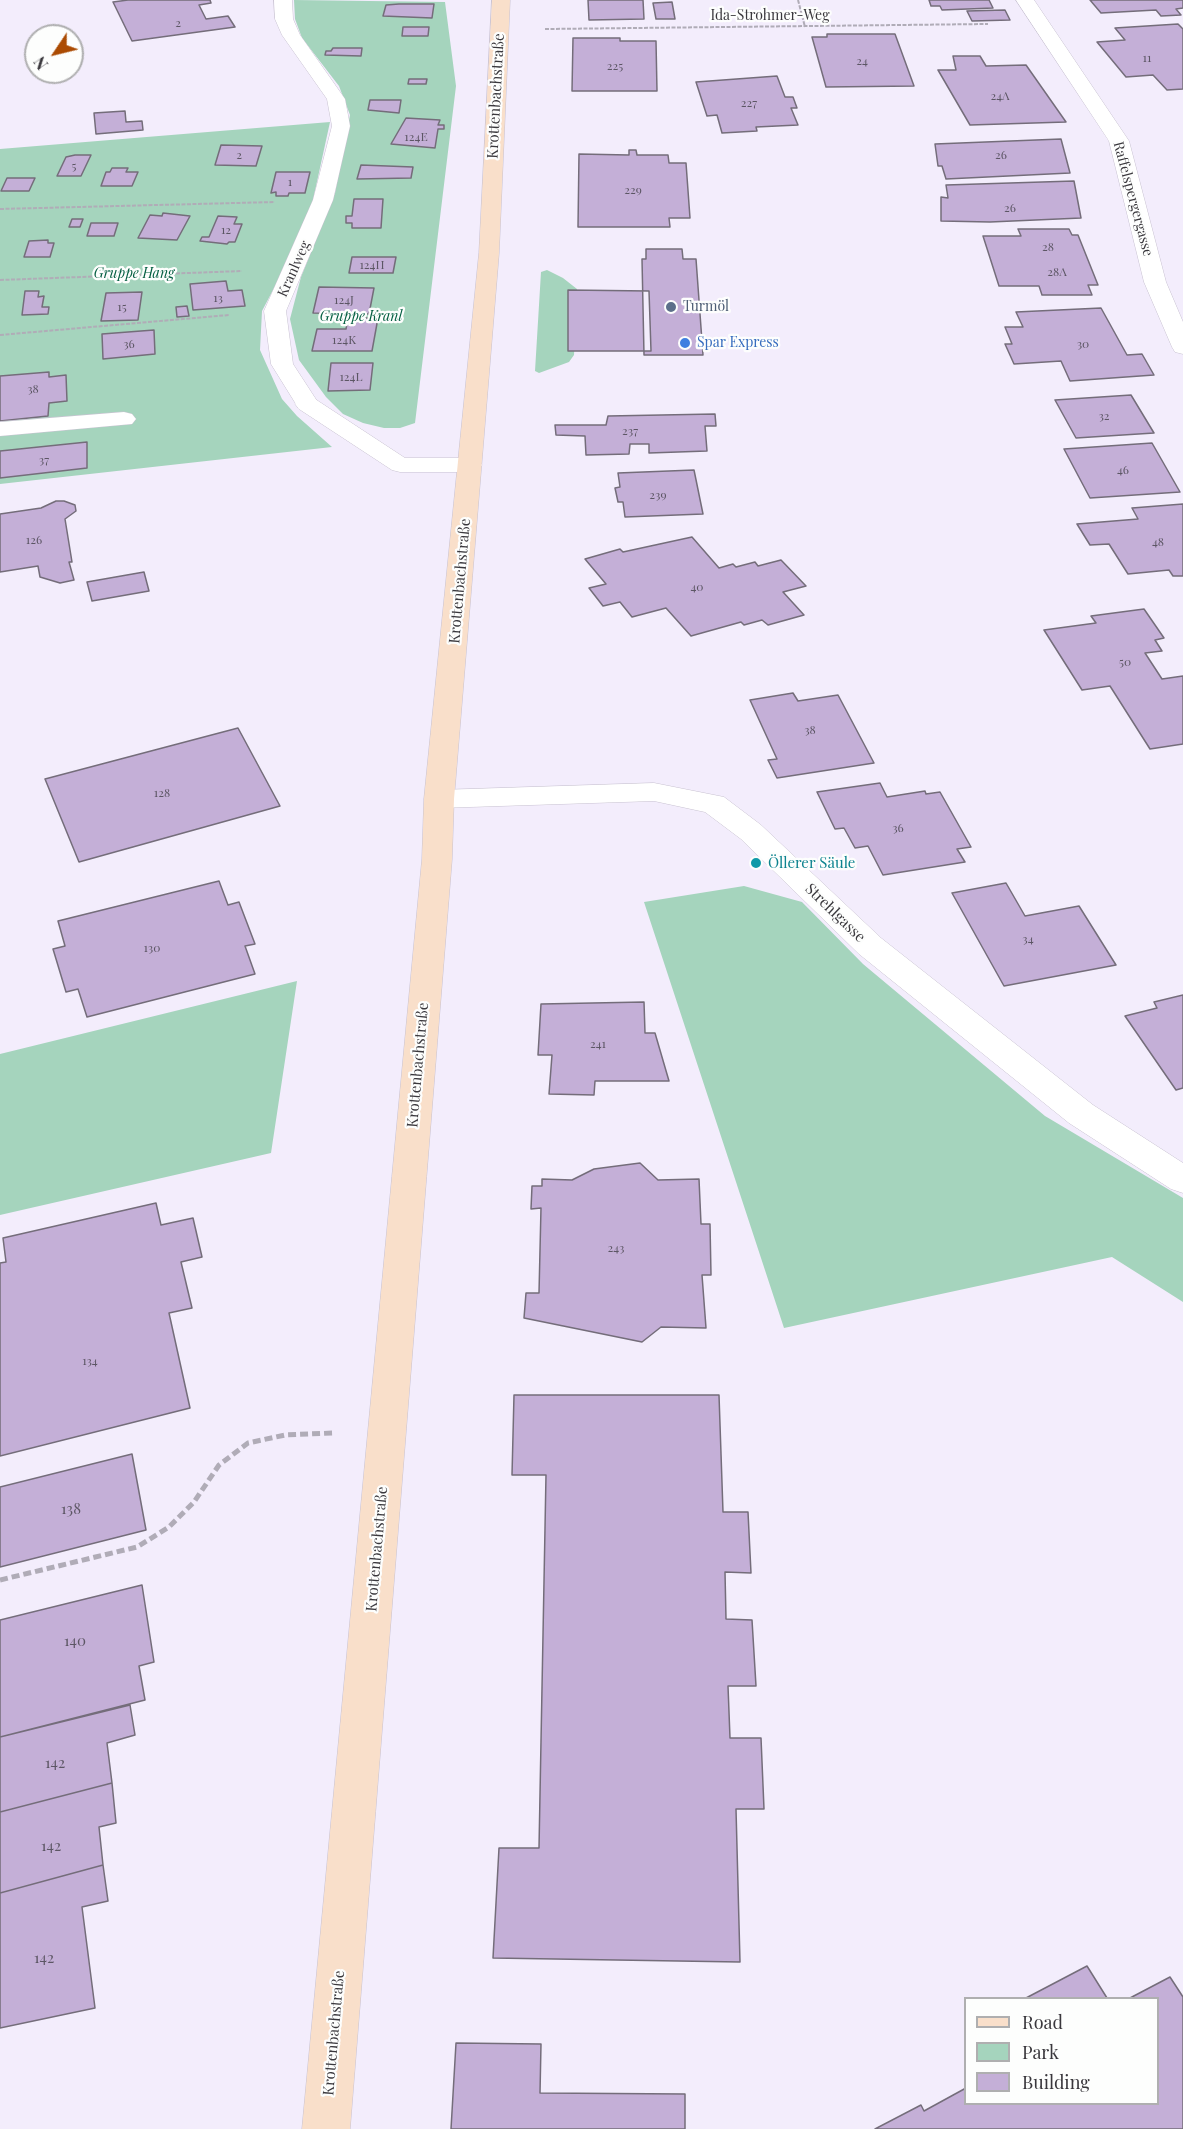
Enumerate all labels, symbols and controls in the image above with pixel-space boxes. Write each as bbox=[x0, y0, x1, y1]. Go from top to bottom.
street label: Ida-Strohmer-Weg bbox=[710, 8, 830, 24]
house number: 2 bbox=[175, 16, 181, 30]
north arrow bbox=[24, 24, 84, 84]
street label: Krottenbachstraße bbox=[484, 33, 508, 159]
house number: 11 bbox=[1143, 51, 1151, 65]
text: N bbox=[29, 53, 52, 74]
house number: 24 bbox=[856, 54, 868, 68]
house number: 225 bbox=[607, 59, 623, 73]
house number: 24A bbox=[990, 89, 1010, 103]
house number: 227 bbox=[741, 96, 757, 110]
house number: 124E bbox=[404, 130, 428, 144]
street label: Raffelspergergasse bbox=[1110, 140, 1156, 258]
house number: 2 bbox=[236, 148, 242, 162]
house number: 26 bbox=[995, 148, 1007, 162]
house number: 5 bbox=[72, 159, 76, 173]
house number: 1 bbox=[288, 175, 292, 189]
house number: 229 bbox=[624, 183, 642, 197]
house number: 26 bbox=[1004, 201, 1016, 215]
house number: 12 bbox=[221, 223, 231, 237]
street label: Kranlweg bbox=[274, 238, 314, 300]
house number: 28 bbox=[1042, 240, 1054, 254]
house number: 124H bbox=[359, 258, 385, 272]
house number: 28A bbox=[1047, 265, 1067, 279]
park label: Gruppe Hang bbox=[94, 266, 174, 282]
house number: 13 bbox=[213, 291, 223, 305]
house number: 124J bbox=[334, 293, 354, 307]
place label: Turmöl bbox=[683, 299, 729, 315]
house number: 15 bbox=[117, 300, 127, 314]
marker: Turmöl bbox=[664, 300, 678, 314]
park label: Gruppe Kranl bbox=[320, 309, 402, 325]
house number: 124K bbox=[332, 333, 356, 347]
place label: Spar Express bbox=[697, 335, 779, 351]
marker: Spar Express bbox=[678, 336, 692, 350]
house number: 36 bbox=[123, 337, 135, 351]
house number: 30 bbox=[1077, 337, 1089, 351]
house number: 124L bbox=[339, 370, 363, 384]
house number: 38 bbox=[27, 382, 39, 396]
house number: 32 bbox=[1098, 409, 1110, 423]
house number: 237 bbox=[622, 424, 638, 438]
house number: 37 bbox=[39, 453, 49, 467]
house number: 46 bbox=[1117, 463, 1129, 477]
house number: 239 bbox=[649, 488, 667, 502]
street label: Krottenbachstraße bbox=[446, 518, 474, 644]
house number: 126 bbox=[26, 533, 42, 547]
house number: 48 bbox=[1152, 535, 1164, 549]
house number: 40 bbox=[690, 580, 704, 594]
house number: 50 bbox=[1119, 655, 1131, 669]
house number: 38 bbox=[804, 723, 816, 737]
house number: 128 bbox=[154, 786, 170, 800]
house number: 36 bbox=[892, 821, 904, 835]
place label: Öllerer Säule bbox=[768, 854, 855, 872]
marker: Öllerer Säule bbox=[749, 856, 763, 870]
street label: Strehlgasse bbox=[801, 880, 869, 946]
house number: 34 bbox=[1022, 932, 1034, 946]
house number: 130 bbox=[144, 941, 160, 955]
street label: Krottenbachstraße bbox=[404, 1002, 432, 1128]
house number: 241 bbox=[590, 1037, 606, 1051]
house number: 243 bbox=[608, 1241, 624, 1255]
house number: 134 bbox=[82, 1354, 98, 1368]
street label: Krottenbachstraße bbox=[363, 1486, 391, 1612]
house number: 138 bbox=[61, 1500, 81, 1518]
house number: 140 bbox=[64, 1632, 86, 1650]
house number: 142 bbox=[45, 1754, 65, 1772]
house number: 142 bbox=[41, 1837, 61, 1855]
house number: 142 bbox=[34, 1949, 54, 1967]
street label: Krottenbachstraße bbox=[320, 1970, 348, 2096]
legend bbox=[964, 1997, 1159, 2105]
text: Road bbox=[1022, 2010, 1063, 2034]
text: Park bbox=[1022, 2040, 1059, 2064]
text: Building bbox=[1022, 2070, 1090, 2094]

